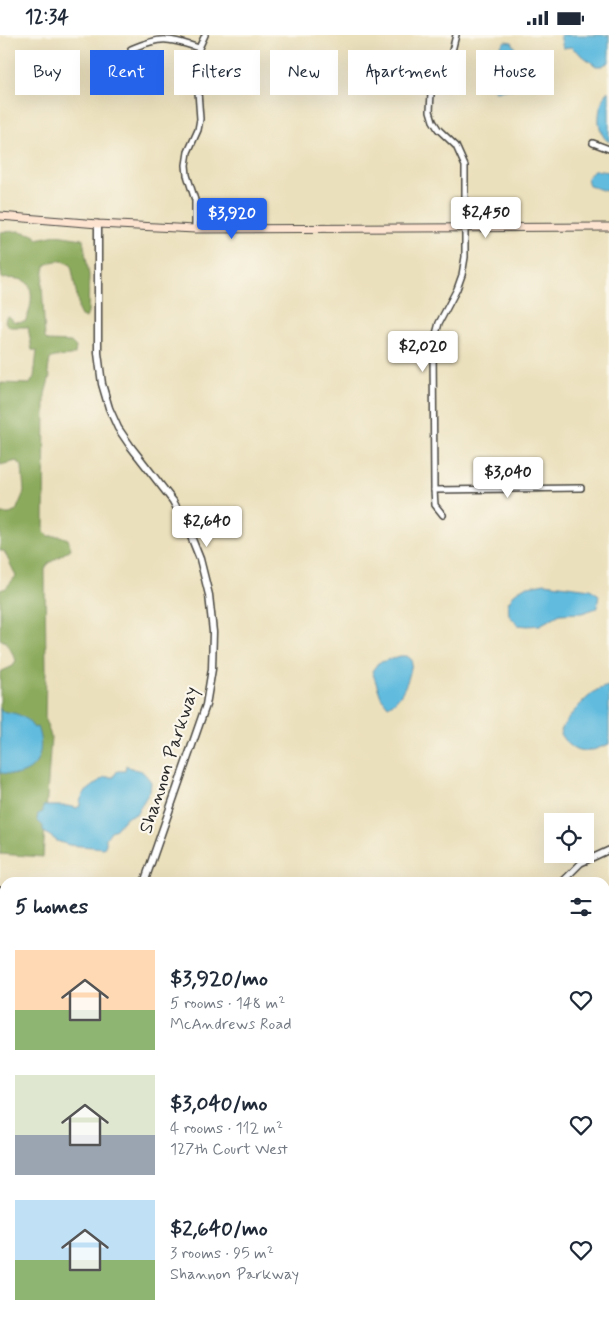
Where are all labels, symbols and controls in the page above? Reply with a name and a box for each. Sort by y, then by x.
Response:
text: 12:34 [25,5,69,30]
chip: Buy [15,50,80,95]
chip: Rent [90,50,164,95]
chip: Filters [174,50,260,95]
chip: New [270,50,338,95]
chip: Apartment [348,50,466,95]
chip: House [476,50,554,95]
pin: $3,920 [191,197,273,240]
pin: $2,450 [445,197,527,239]
text: $2,450 [462,202,510,223]
text: $3,920 [208,203,256,224]
pin: $2,020 [382,331,464,373]
text: $2,020 [399,336,447,357]
pin: $3,040 [467,457,549,499]
text: $3,040 [484,462,532,483]
pin: $2,640 [166,505,248,548]
text: $2,640 [183,511,231,532]
street label: Shannon Parkway [133,683,206,837]
map controls [544,813,594,863]
button: locate [544,813,594,863]
text: 5 homes [15,893,88,921]
icon: filters [567,893,595,921]
text: $3,920/mo [170,965,268,993]
icon: home [55,970,115,1030]
icon: heart [567,986,595,1014]
text: 5 rooms · 148 m² [170,993,285,1014]
text: McAndrews Road [170,1014,292,1035]
text: $3,040/mo [170,1090,267,1118]
icon: home [55,1095,115,1155]
icon: heart [567,1111,595,1139]
text: 4 rooms · 112 m² [170,1118,283,1139]
text: 127th Court West [170,1139,288,1160]
text: $2,640/mo [170,1215,268,1243]
icon: home [55,1220,115,1280]
icon: heart [567,1236,595,1264]
text: 3 rooms · 95 m² [170,1243,274,1264]
text: Shannon Parkway [170,1264,299,1285]

